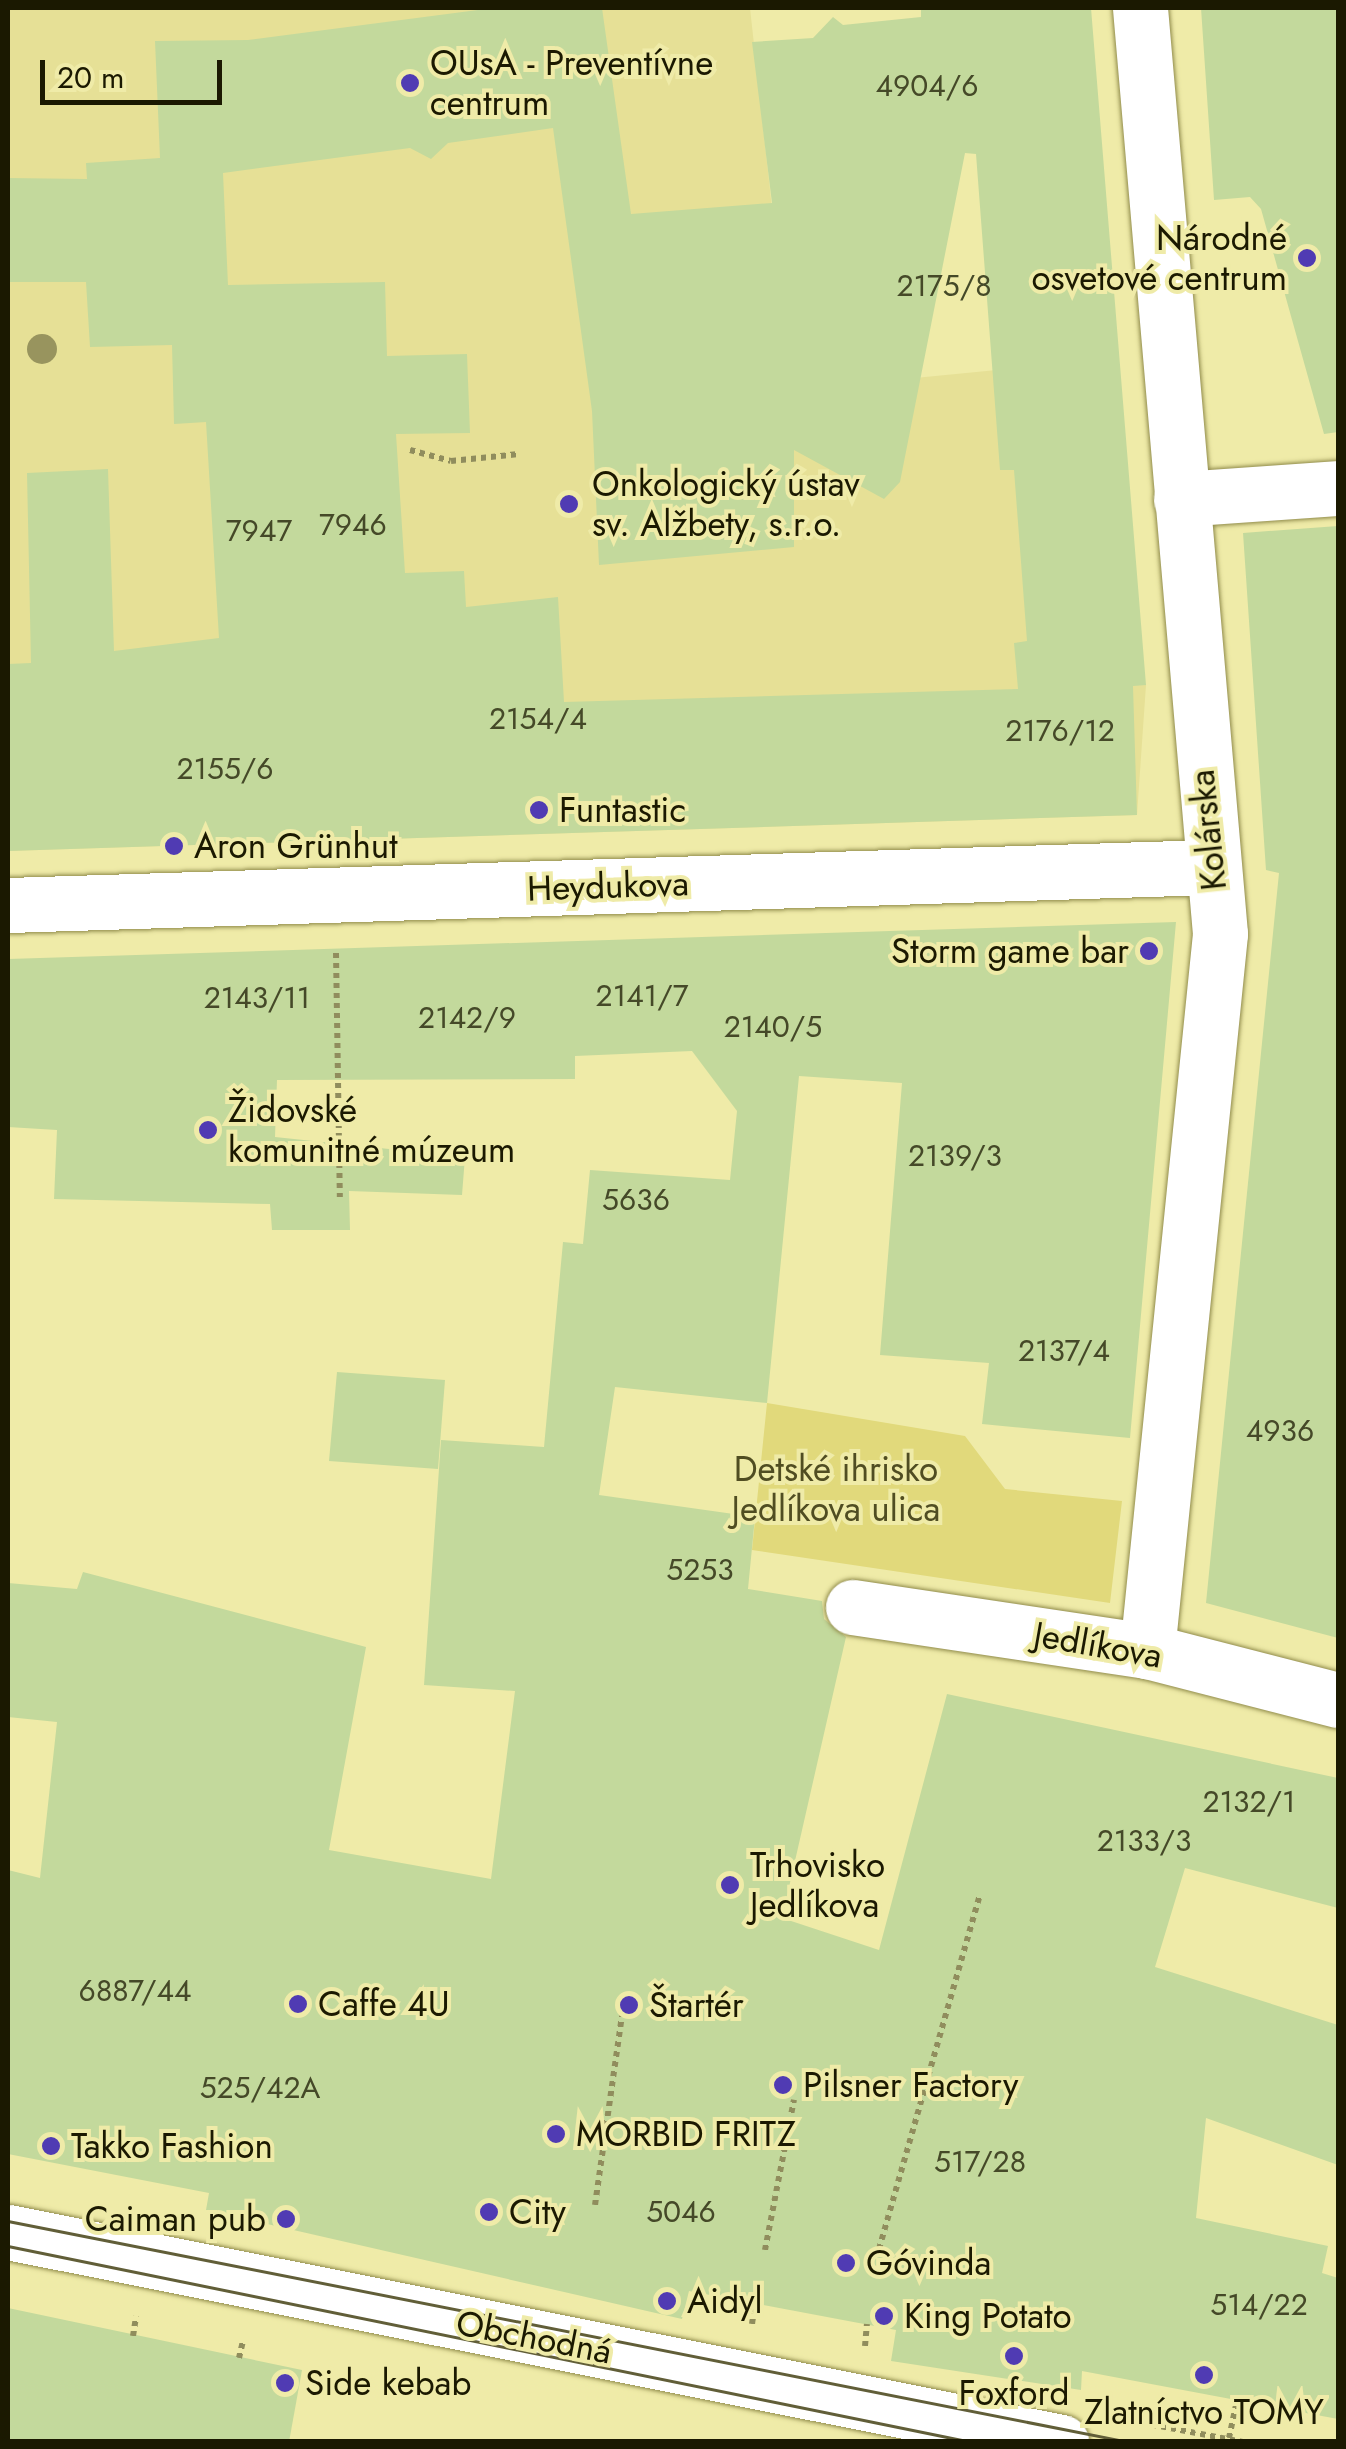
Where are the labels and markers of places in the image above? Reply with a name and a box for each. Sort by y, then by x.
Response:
place label: OUsA - Preventívne centrum [430,42,713,124]
marker: OUsA - Preventívne centrum [399,72,421,94]
place label: Národné osvetové centrum [1031,217,1287,299]
marker: Národné osvetové centrum [1296,247,1318,269]
place label: Onkologický ústav sv. Alžbety, s.r.o. [592,463,860,545]
marker: Onkologický ústav sv. Alžbety, s.r.o. [556,491,582,517]
place label: Funtastic [559,789,686,831]
marker: Funtastic [528,799,550,821]
place label: Aron Grünhut [194,825,398,867]
marker: Aron Grünhut [163,835,185,857]
place label: Storm game bar [891,930,1129,972]
marker: Storm game bar [1138,940,1160,962]
place label: Židovské komunitné múzeum [228,1089,515,1171]
marker: Židovské komunitné múzeum [197,1119,219,1141]
place label: Trhovisko Jedlíkova [750,1844,885,1926]
marker: Trhovisko Jedlíkova [719,1874,741,1896]
place label: Caffe 4U [318,1983,450,2025]
place label: Štartér [649,1984,744,2026]
marker: Caffe 4U [287,1993,309,2015]
marker: Štartér [618,1994,640,2016]
place label: Pilsner Factory [803,2064,1018,2106]
marker: Pilsner Factory [772,2074,794,2096]
place label: MORBID FRITZ [576,2113,796,2155]
marker: MORBID FRITZ [545,2123,567,2145]
place label: Takko Fashion [71,2125,273,2167]
marker: Takko Fashion [40,2135,62,2157]
place label: City [509,2191,566,2233]
place label: Caiman pub [85,2198,266,2240]
marker: City [478,2201,500,2223]
marker: Caiman pub [275,2208,297,2230]
place label: Góvinda [866,2242,991,2284]
marker: Góvinda [835,2252,857,2274]
place label: Aidyl [687,2280,763,2322]
marker: Aidyl [656,2290,678,2312]
place label: King Potato [904,2295,1072,2337]
marker: King Potato [873,2305,895,2327]
marker: Foxford [1003,2345,1025,2367]
place label: Side kebab [305,2362,471,2404]
marker: Zlatníctvo TOMY [1193,2364,1215,2386]
marker: Side kebab [274,2372,296,2394]
place label: Foxford [959,2372,1069,2414]
place label: Zlatníctvo TOMY [1084,2391,1324,2433]

